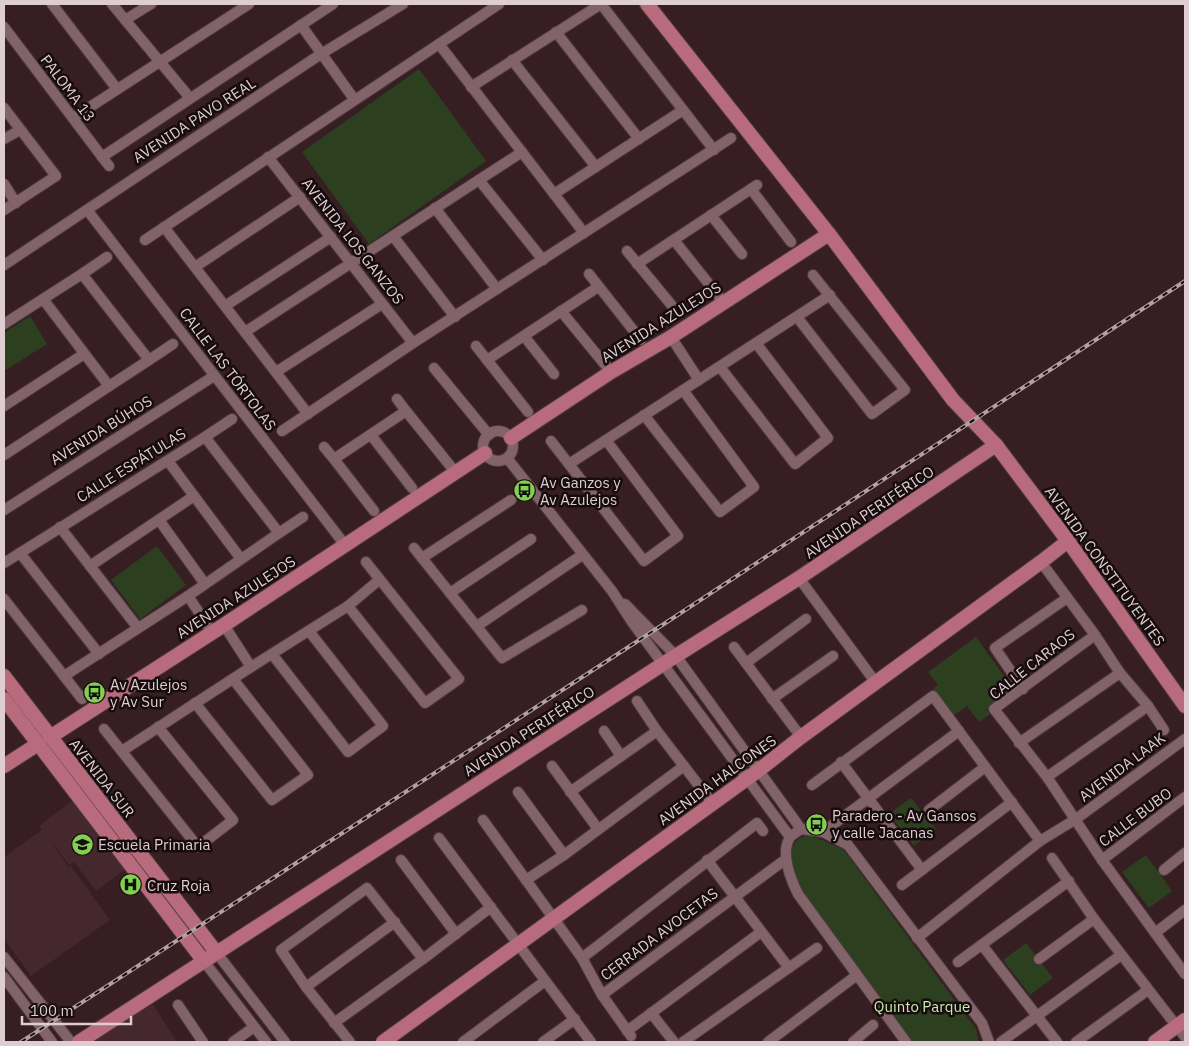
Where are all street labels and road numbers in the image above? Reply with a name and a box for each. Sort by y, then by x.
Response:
street label: PALOMA 13 [37,51,99,125]
street label: AVENIDA PAVO REAL [129,73,259,167]
street label: AVENIDA LOS GANZOS [298,174,408,308]
street label: AVENIDA AZULEJOS [597,277,725,367]
street label: CALLE LAS TÓRTOLAS [176,304,280,434]
street label: AVENIDA BÚHOS [47,391,155,469]
street label: CALLE ESPÁTULAS [73,424,189,506]
street label: AVENIDA PERIFÉRICO [800,462,938,562]
street label: AVENIDA CONSTITUYENTES [1041,482,1169,650]
street label: AVENIDA AZULEJOS [173,551,299,643]
street label: CALLE CARAOS [985,625,1079,703]
street label: AVENIDA PERIFÉRICO [460,682,598,780]
street label: AVENIDA LAAK [1075,728,1169,806]
street label: AVENIDA HALCONES [654,731,780,829]
street label: AVENIDA SUR [65,735,139,821]
street label: CALLE BUBO [1095,783,1175,851]
street label: CERRADA AVOCETAS [596,884,722,984]

